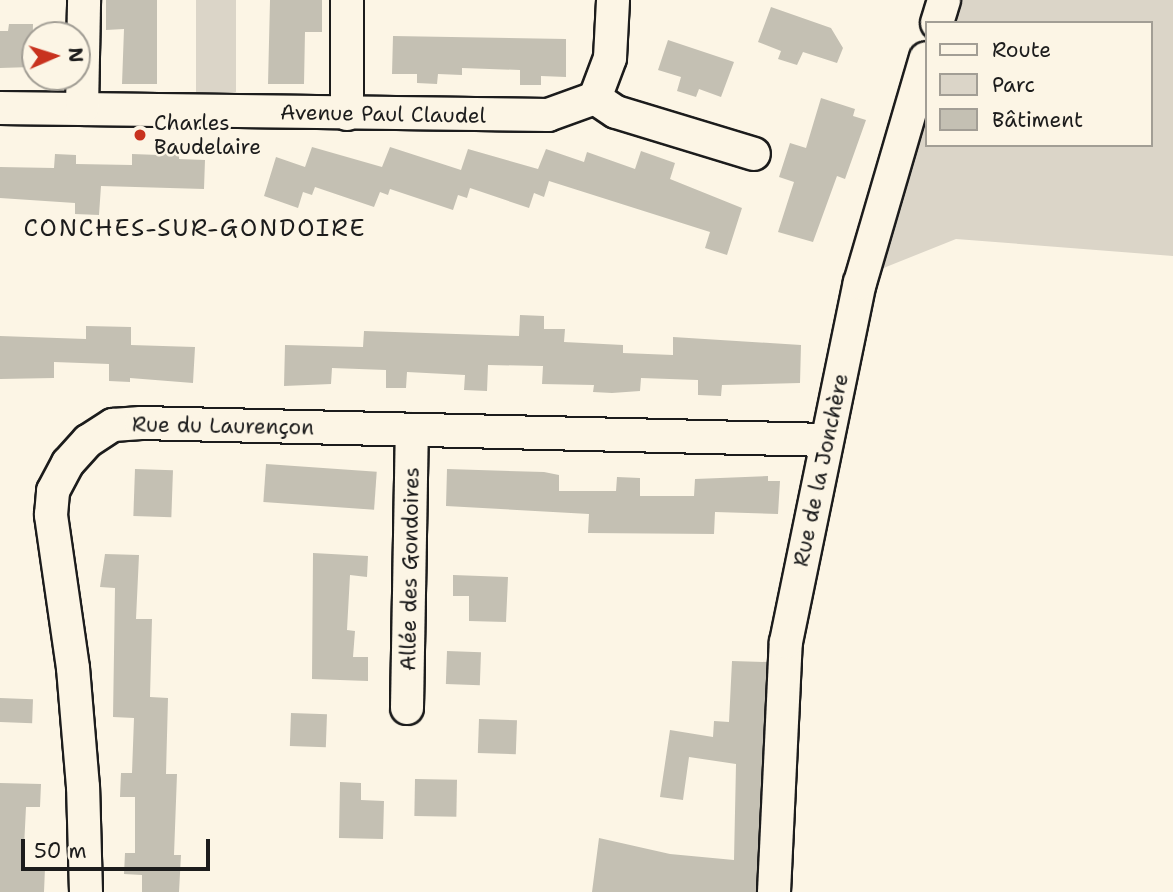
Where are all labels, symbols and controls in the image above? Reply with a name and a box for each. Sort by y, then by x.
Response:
north arrow [21,21,91,91]
legend [925,21,1152,147]
text: Route [992,36,1051,64]
text: N [63,47,88,63]
text: Parc [992,71,1035,99]
street label: Avenue Paul Claudel [280,100,486,128]
text: Bâtiment [992,106,1083,134]
place label: Charles Baudelaire [154,110,261,160]
marker: Charles Baudelaire [132,127,148,143]
district label: CONCHES-SUR-GONDOIRE [26,215,364,243]
street label: Rue de la Jonchère [788,371,854,569]
street label: Rue du Laurençon [132,412,314,440]
street label: Allée des Gondoires [396,467,424,671]
scale bar [24,826,214,870]
text: 50 m [34,837,87,865]

